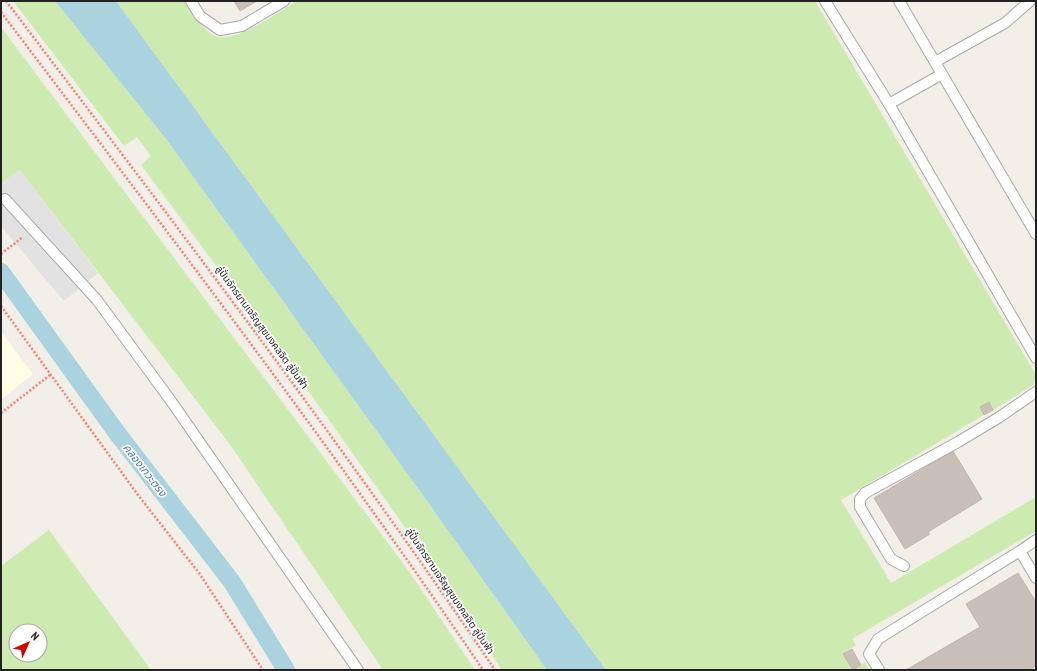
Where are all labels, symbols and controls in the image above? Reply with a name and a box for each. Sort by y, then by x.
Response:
street label: ลู่ปั่นจักรยานเจริญสุขมงคลจิต ลู่ปั่นฟ้า [213,262,312,391]
water label: คลองเทวะตรง [120,441,170,500]
street label: ลู่ปั่นจักรยานเจริญสุขมงคลจิต ลู่ปั่นฟ้า [403,525,498,657]
north arrow [8,623,48,663]
text: N [28,629,42,643]

